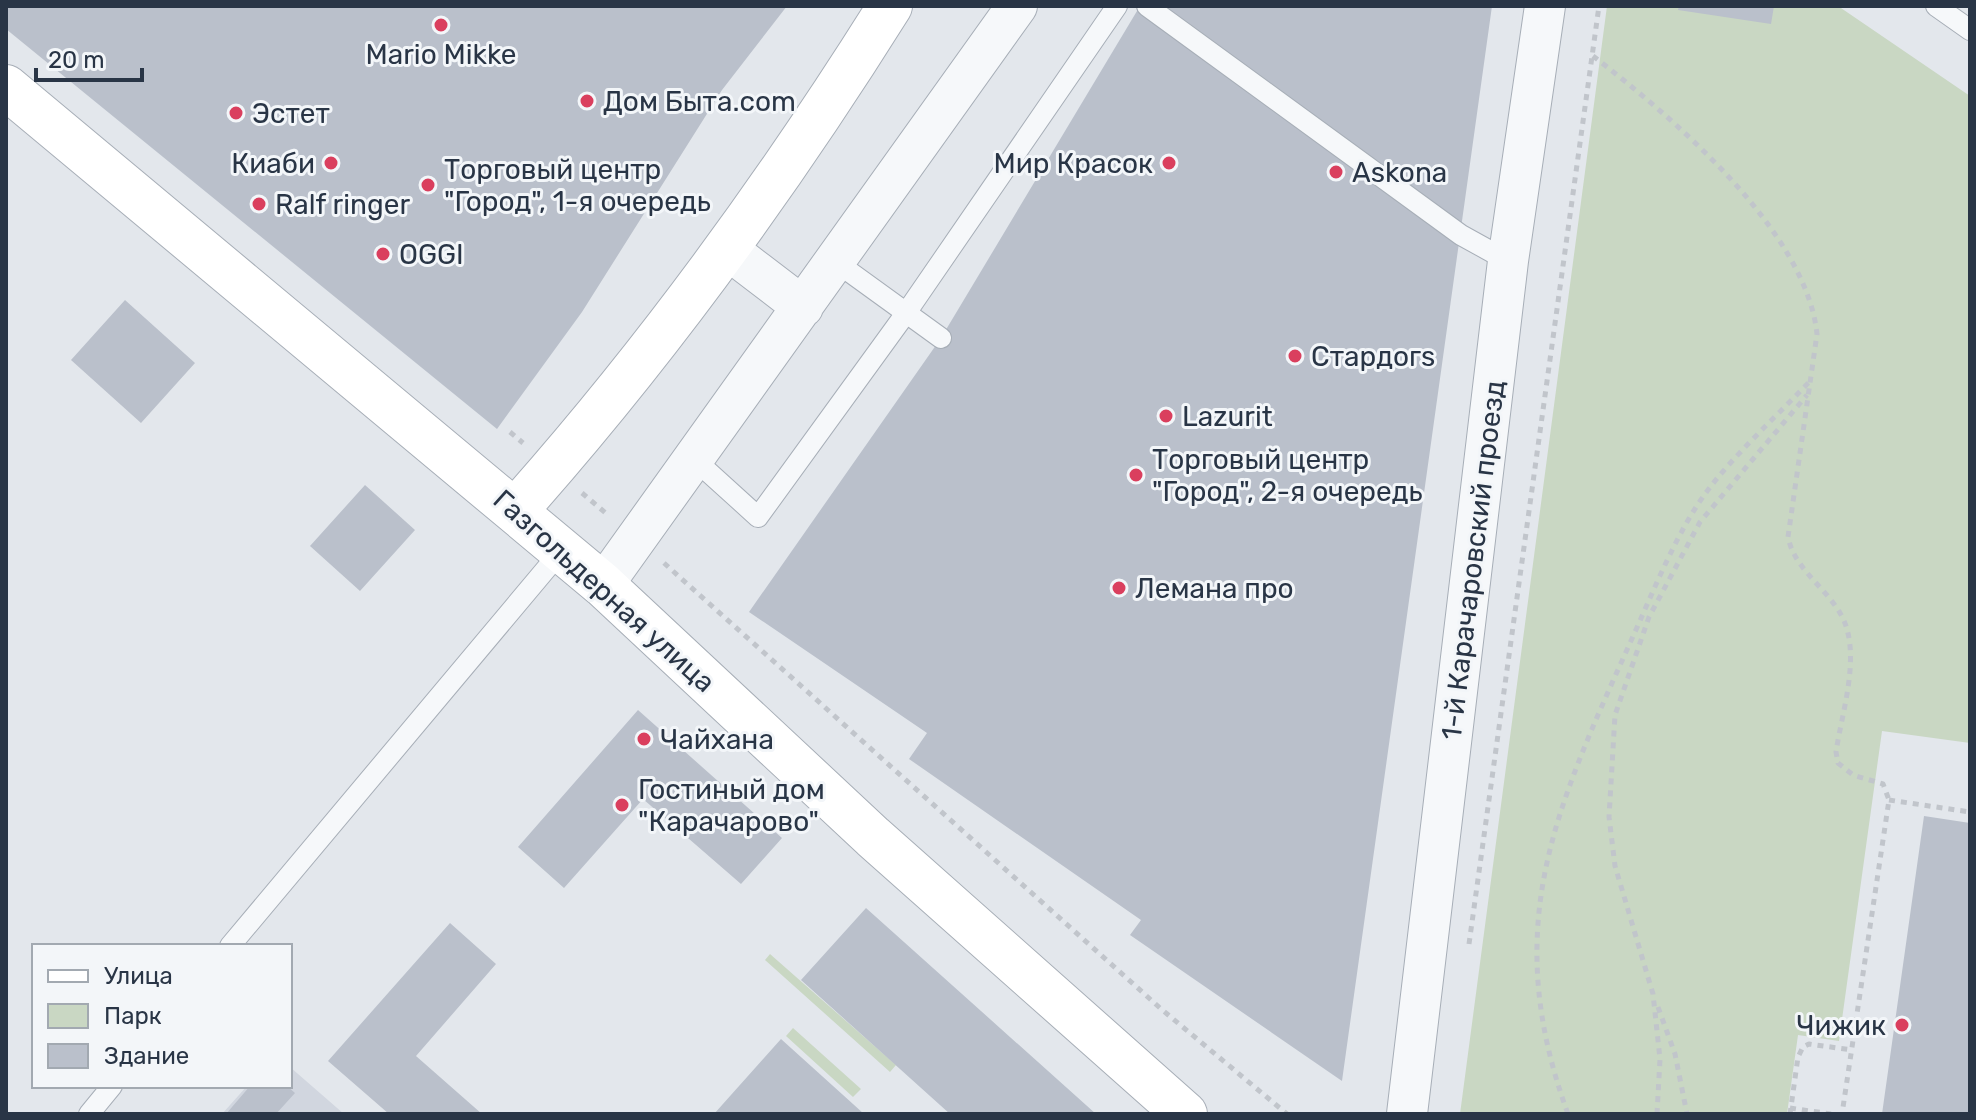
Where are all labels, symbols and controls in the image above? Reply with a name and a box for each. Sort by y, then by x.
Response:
marker: Mario Mikke [432,16,450,34]
scale bar [36,32,142,82]
place label: Mario Mikke [366,38,516,71]
text: 20 m [48,46,105,74]
place label: Дом Быта.com [603,85,796,118]
marker: Дом Быта.com [578,92,596,110]
place label: Эстет [252,97,330,130]
marker: Эстет [227,104,245,122]
place label: Киаби [231,147,315,180]
place label: Мир Красок [994,147,1153,180]
place label: Торговый центр "Город", 1-я очередь [444,153,711,218]
marker: Киаби [322,154,340,172]
marker: Мир Красок [1160,154,1178,172]
place label: Askona [1352,156,1447,189]
marker: Askona [1327,163,1345,181]
marker: Торговый центр "Город", 1-я очередь [419,176,437,194]
place label: Ralf ringer [275,188,410,221]
marker: Ralf ringer [250,195,268,213]
place label: OGGI [399,238,464,271]
marker: OGGI [374,245,392,263]
place label: Стардогs [1311,340,1435,373]
marker: Стардогs [1286,347,1304,365]
street label: 1-й Карачаровский проезд [1435,378,1511,742]
place label: Lazurit [1182,400,1273,433]
marker: Lazurit [1157,407,1175,425]
place label: Торговый центр "Город", 2-я очередь [1152,443,1423,508]
marker: Торговый центр "Город", 2-я очередь [1127,466,1145,484]
street label: Газгольдерная улица [486,483,722,699]
place label: Лемана про [1135,572,1294,605]
marker: Лемана про [1110,579,1128,597]
place label: Чайхана [660,723,774,756]
marker: Чайхана [635,730,653,748]
place label: Гостиный дом "Карачарово" [638,773,825,838]
marker: Гостиный дом "Карачарово" [613,796,631,814]
legend [32,944,292,1088]
text: Улица [104,962,173,990]
text: Парк [104,1002,162,1030]
place label: Чижик [1796,1009,1886,1042]
marker: Чижик [1893,1016,1911,1034]
text: Здание [104,1042,189,1070]

